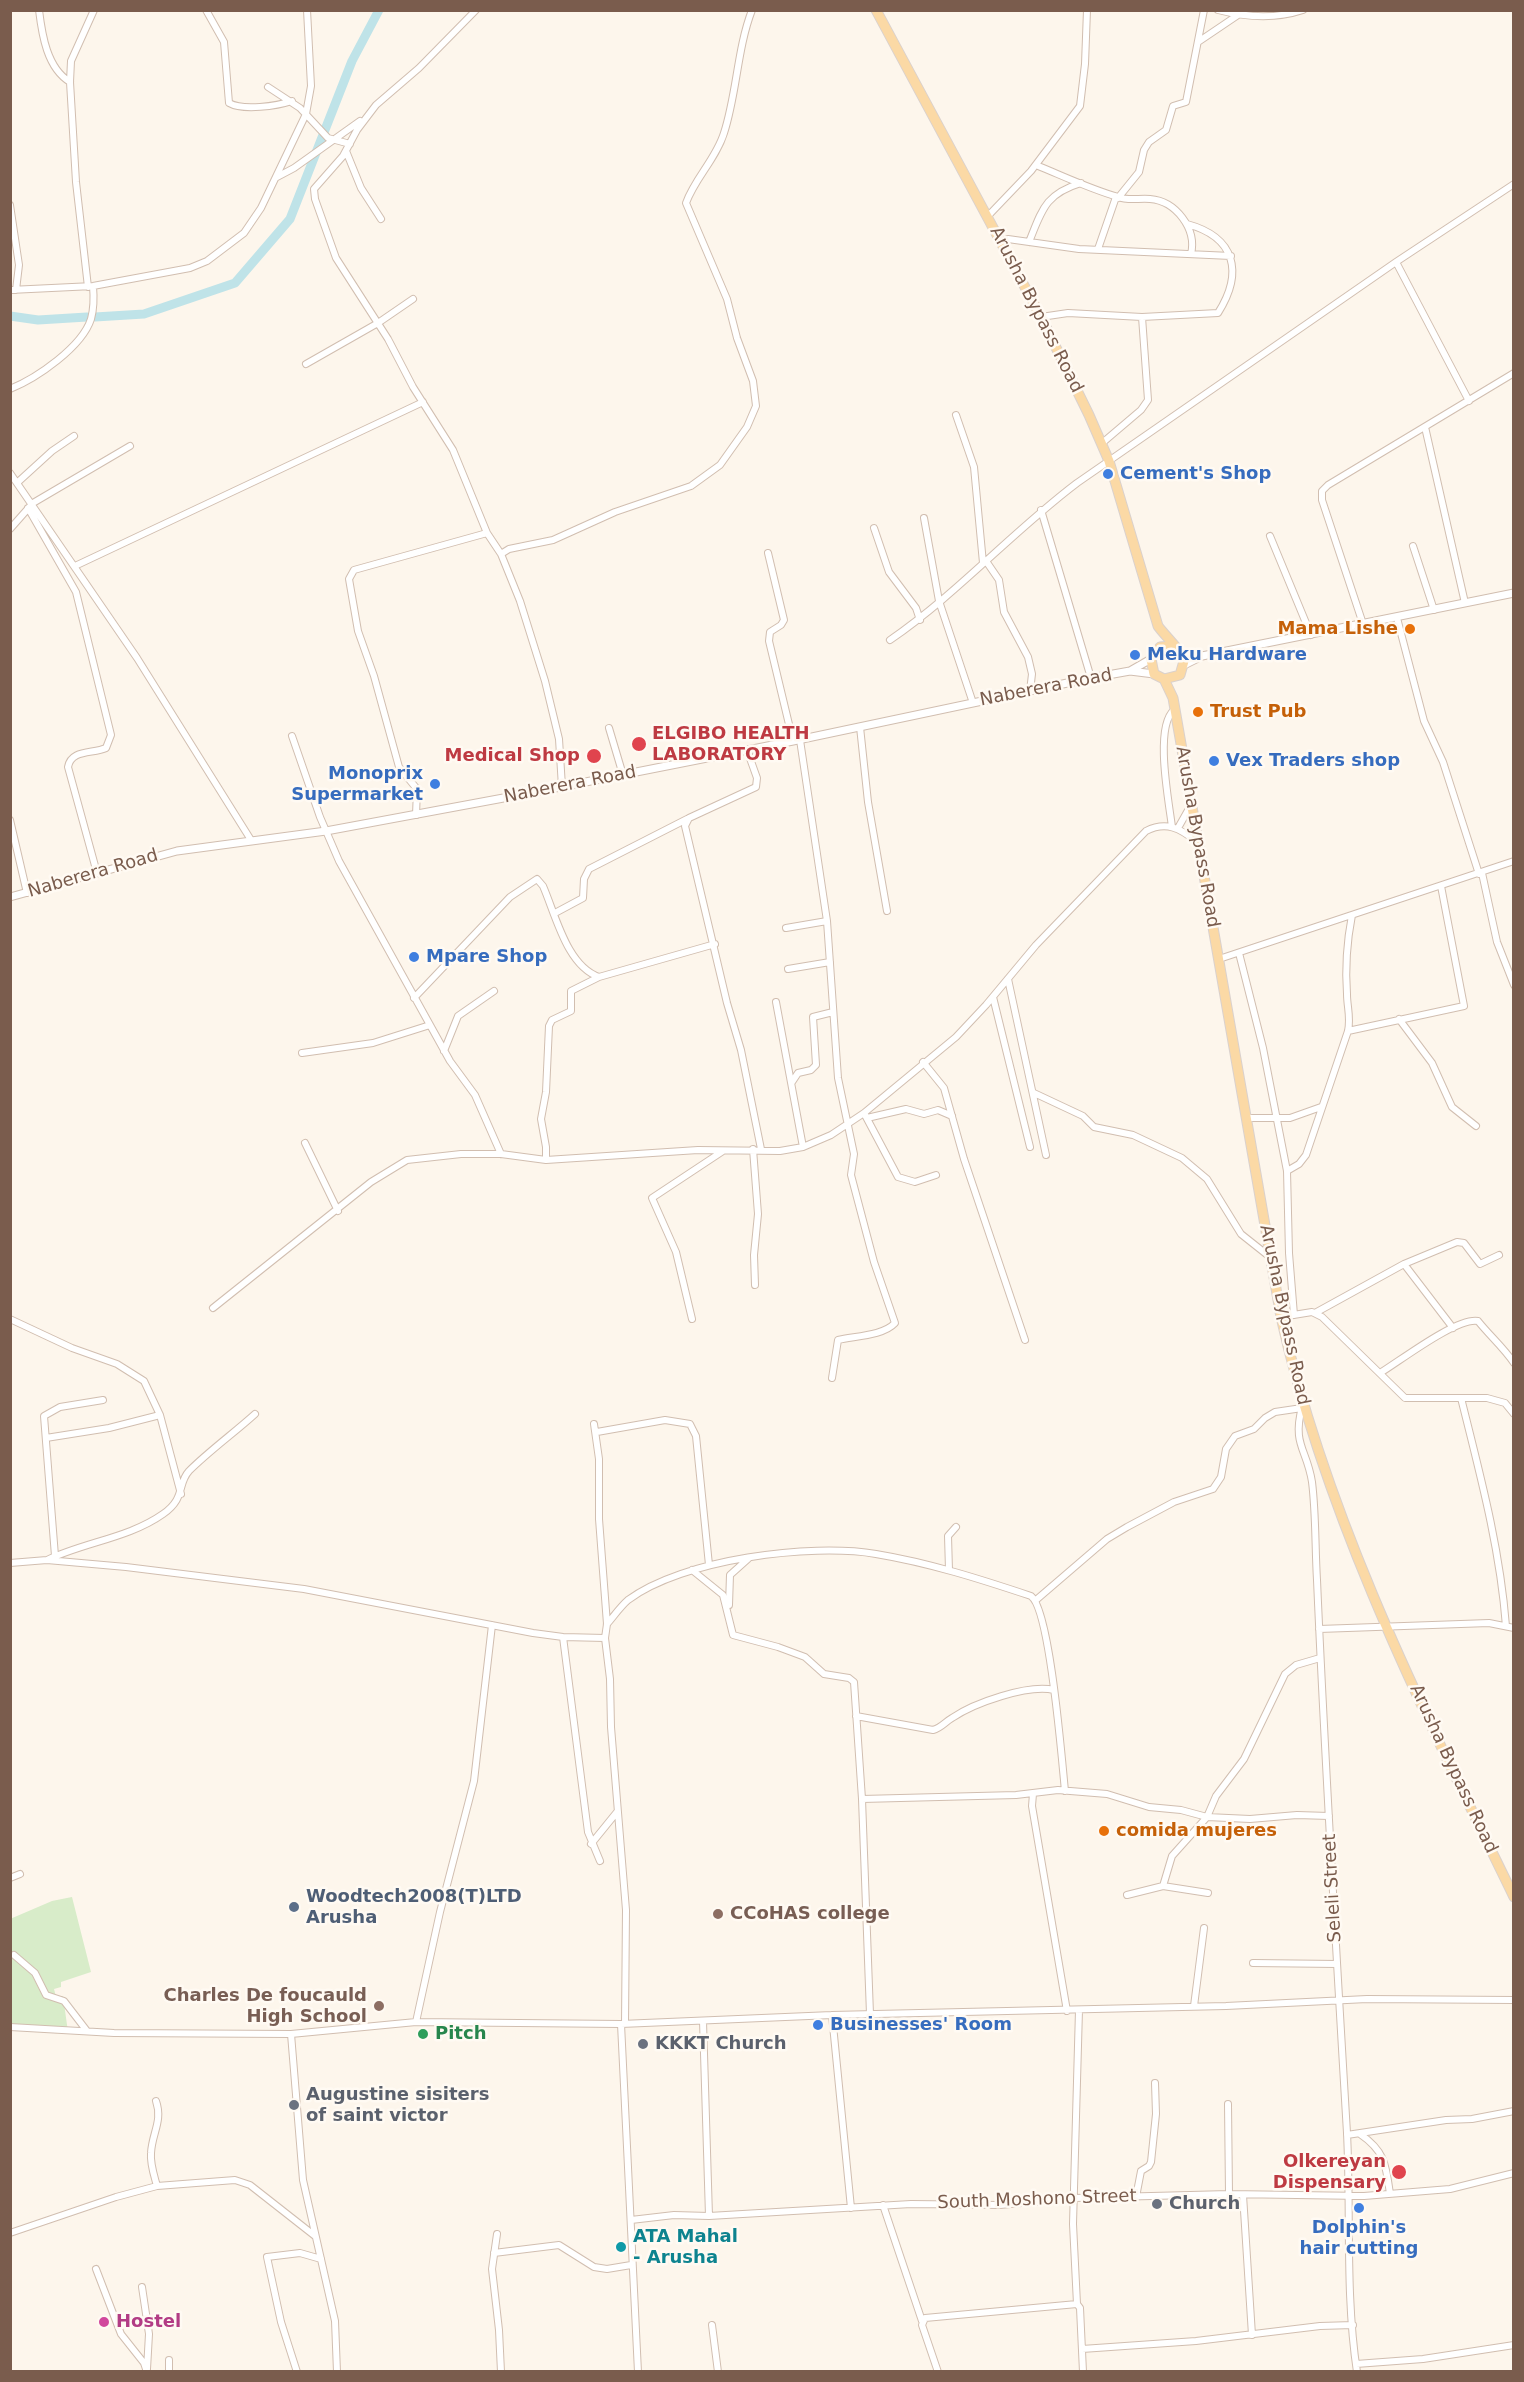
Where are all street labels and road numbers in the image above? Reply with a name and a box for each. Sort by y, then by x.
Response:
street label: Arusha Bypass Road [985,223,1087,397]
street label: Naberera Road [978,665,1114,711]
street label: Arusha Bypass Road [1170,745,1224,929]
street label: Naberera Road [502,762,638,808]
street label: Naberera Road [25,845,161,903]
street label: Arusha Bypass Road [1254,1223,1314,1407]
street label: Arusha Bypass Road [1404,1681,1502,1857]
street label: Seleli Street [1319,1833,1347,1943]
street label: South Moshono Street [937,2186,1137,2214]

